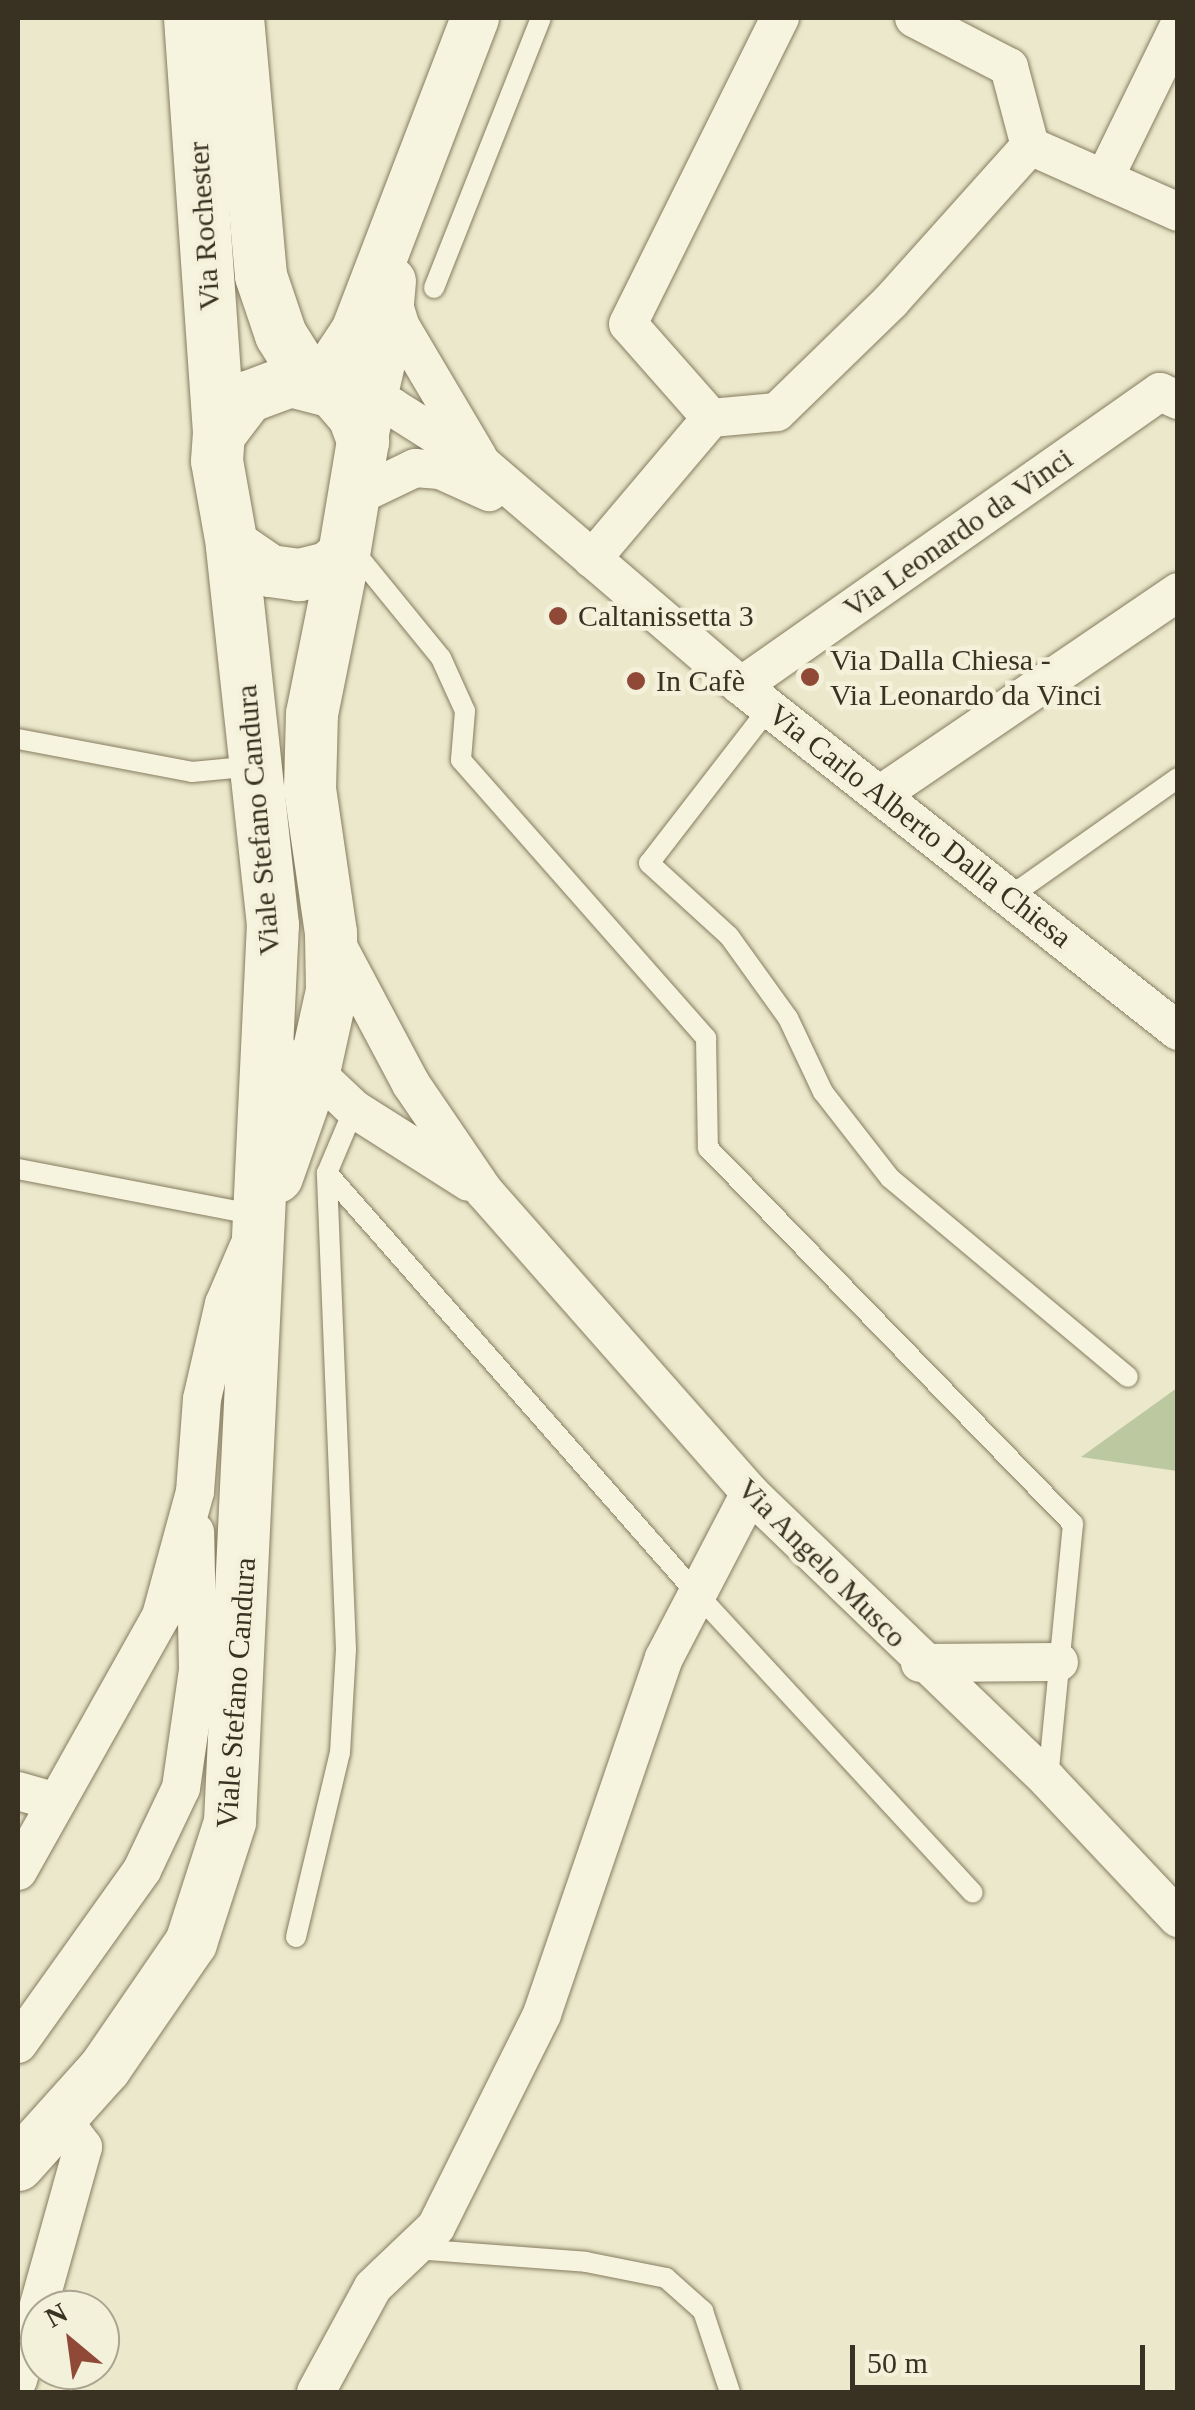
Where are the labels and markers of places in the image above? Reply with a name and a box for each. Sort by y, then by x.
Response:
place label: Caltanissetta 3 [578,598,754,634]
marker: Caltanissetta 3 [547,605,569,627]
place label: Via Dalla Chiesa - Via Leonardo da Vinci [830,642,1102,712]
place label: In Cafè [656,663,745,699]
marker: Via Dalla Chiesa - Via Leonardo da Vinci [799,666,821,688]
marker: In Cafè [625,670,647,692]

